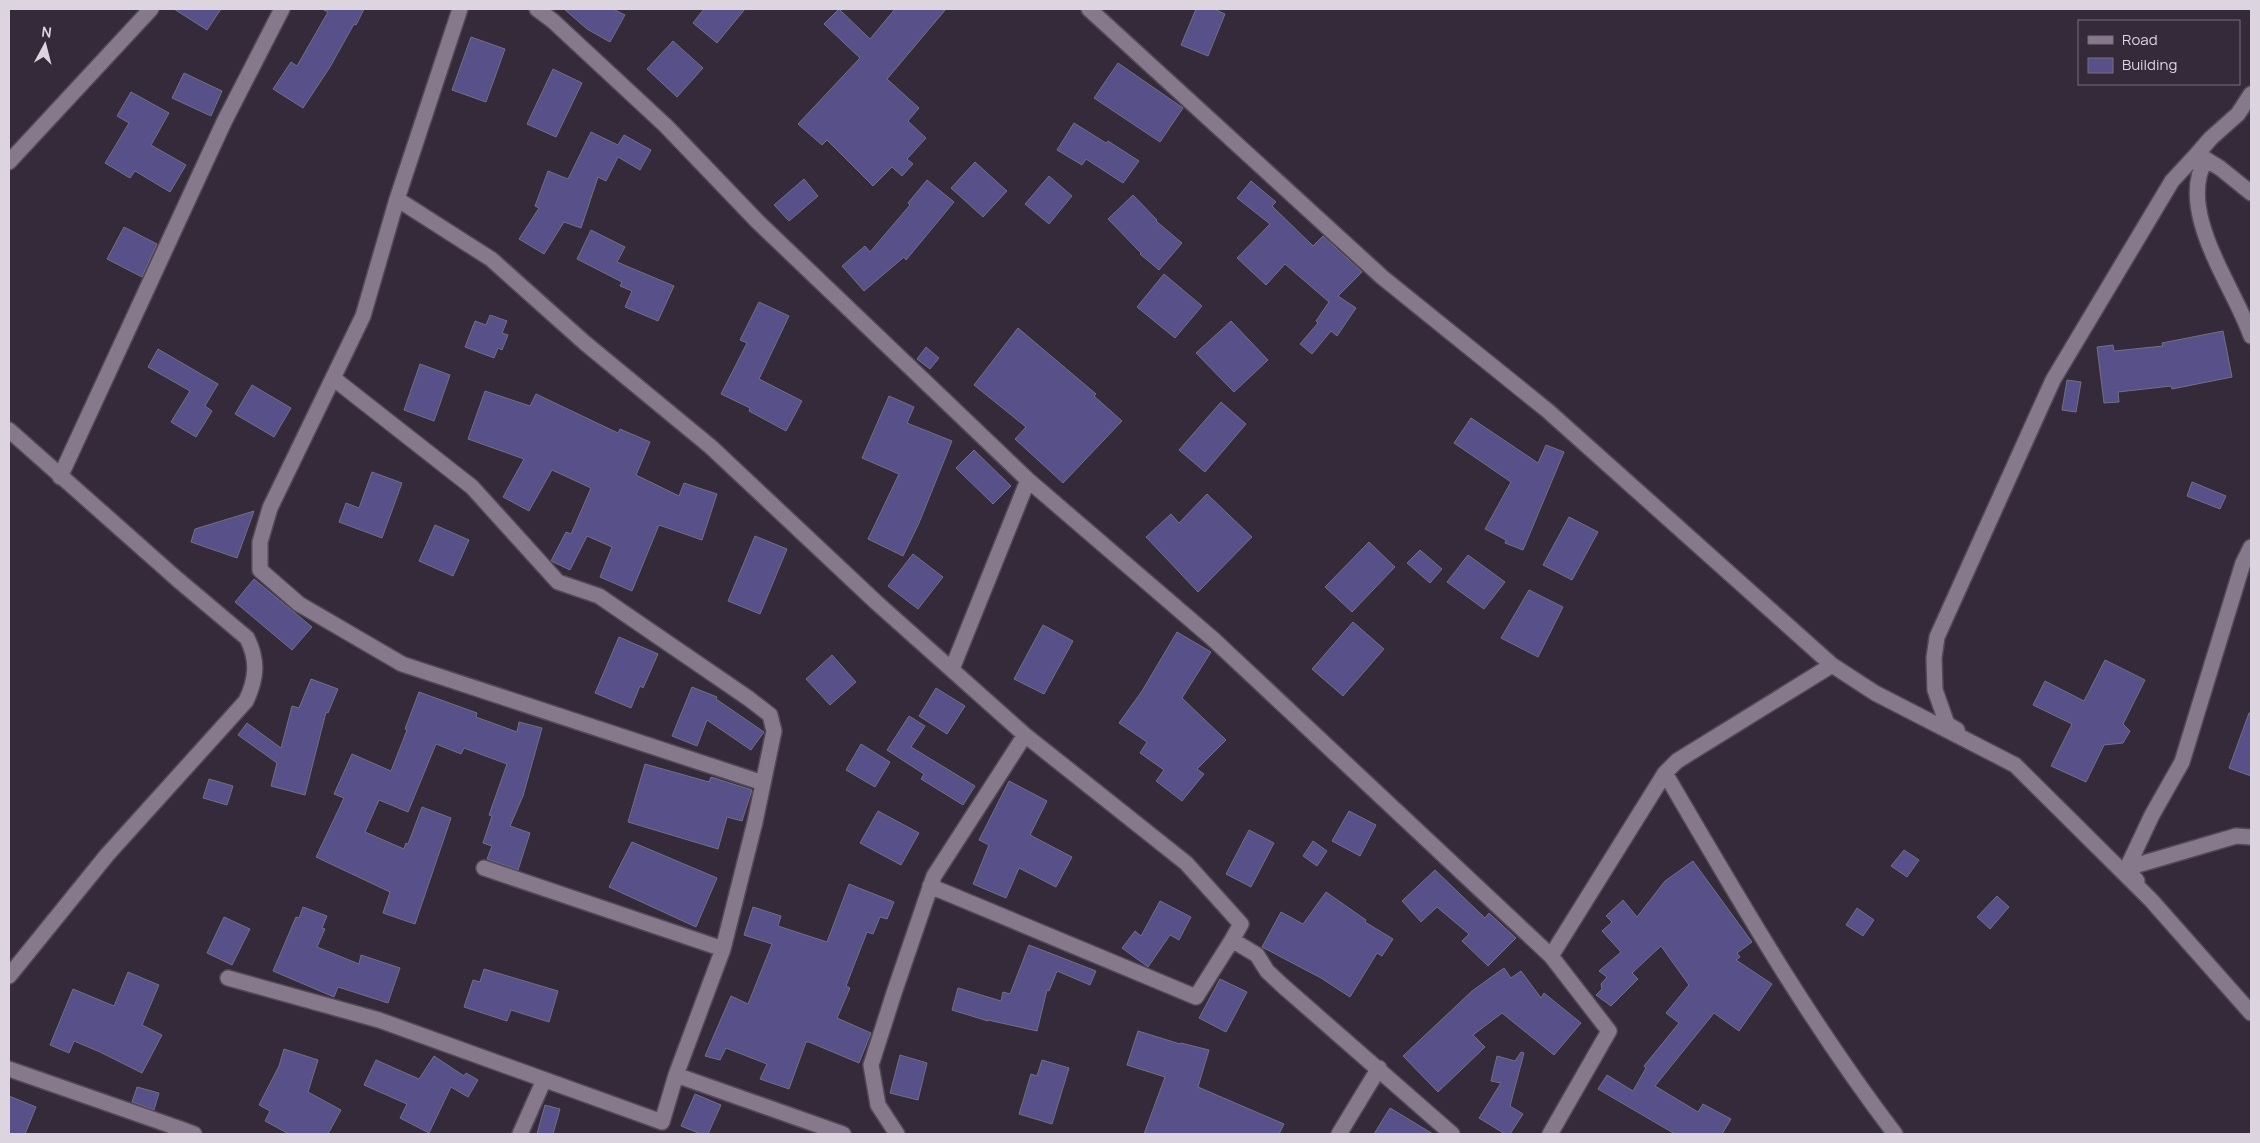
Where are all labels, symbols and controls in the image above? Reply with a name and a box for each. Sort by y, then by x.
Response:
north arrow [20,20,70,70]
legend [2078,20,2240,85]
text: N [40,22,53,42]
text: Road [2122,29,2158,50]
text: Building [2122,54,2177,75]

